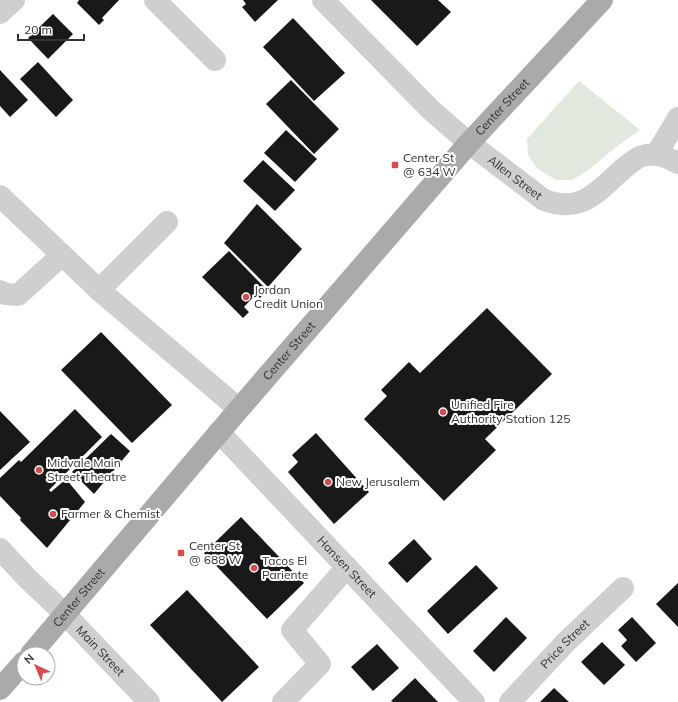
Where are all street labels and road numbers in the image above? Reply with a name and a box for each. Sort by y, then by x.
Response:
street label: Center Street [472,75,532,139]
street label: Allen Street [485,152,545,203]
street label: Center Street [259,318,318,383]
street label: Hansen Street [314,533,380,601]
street label: Center Street [49,565,108,630]
street label: Price Street [537,616,592,672]
street label: Main Street [73,622,128,679]

